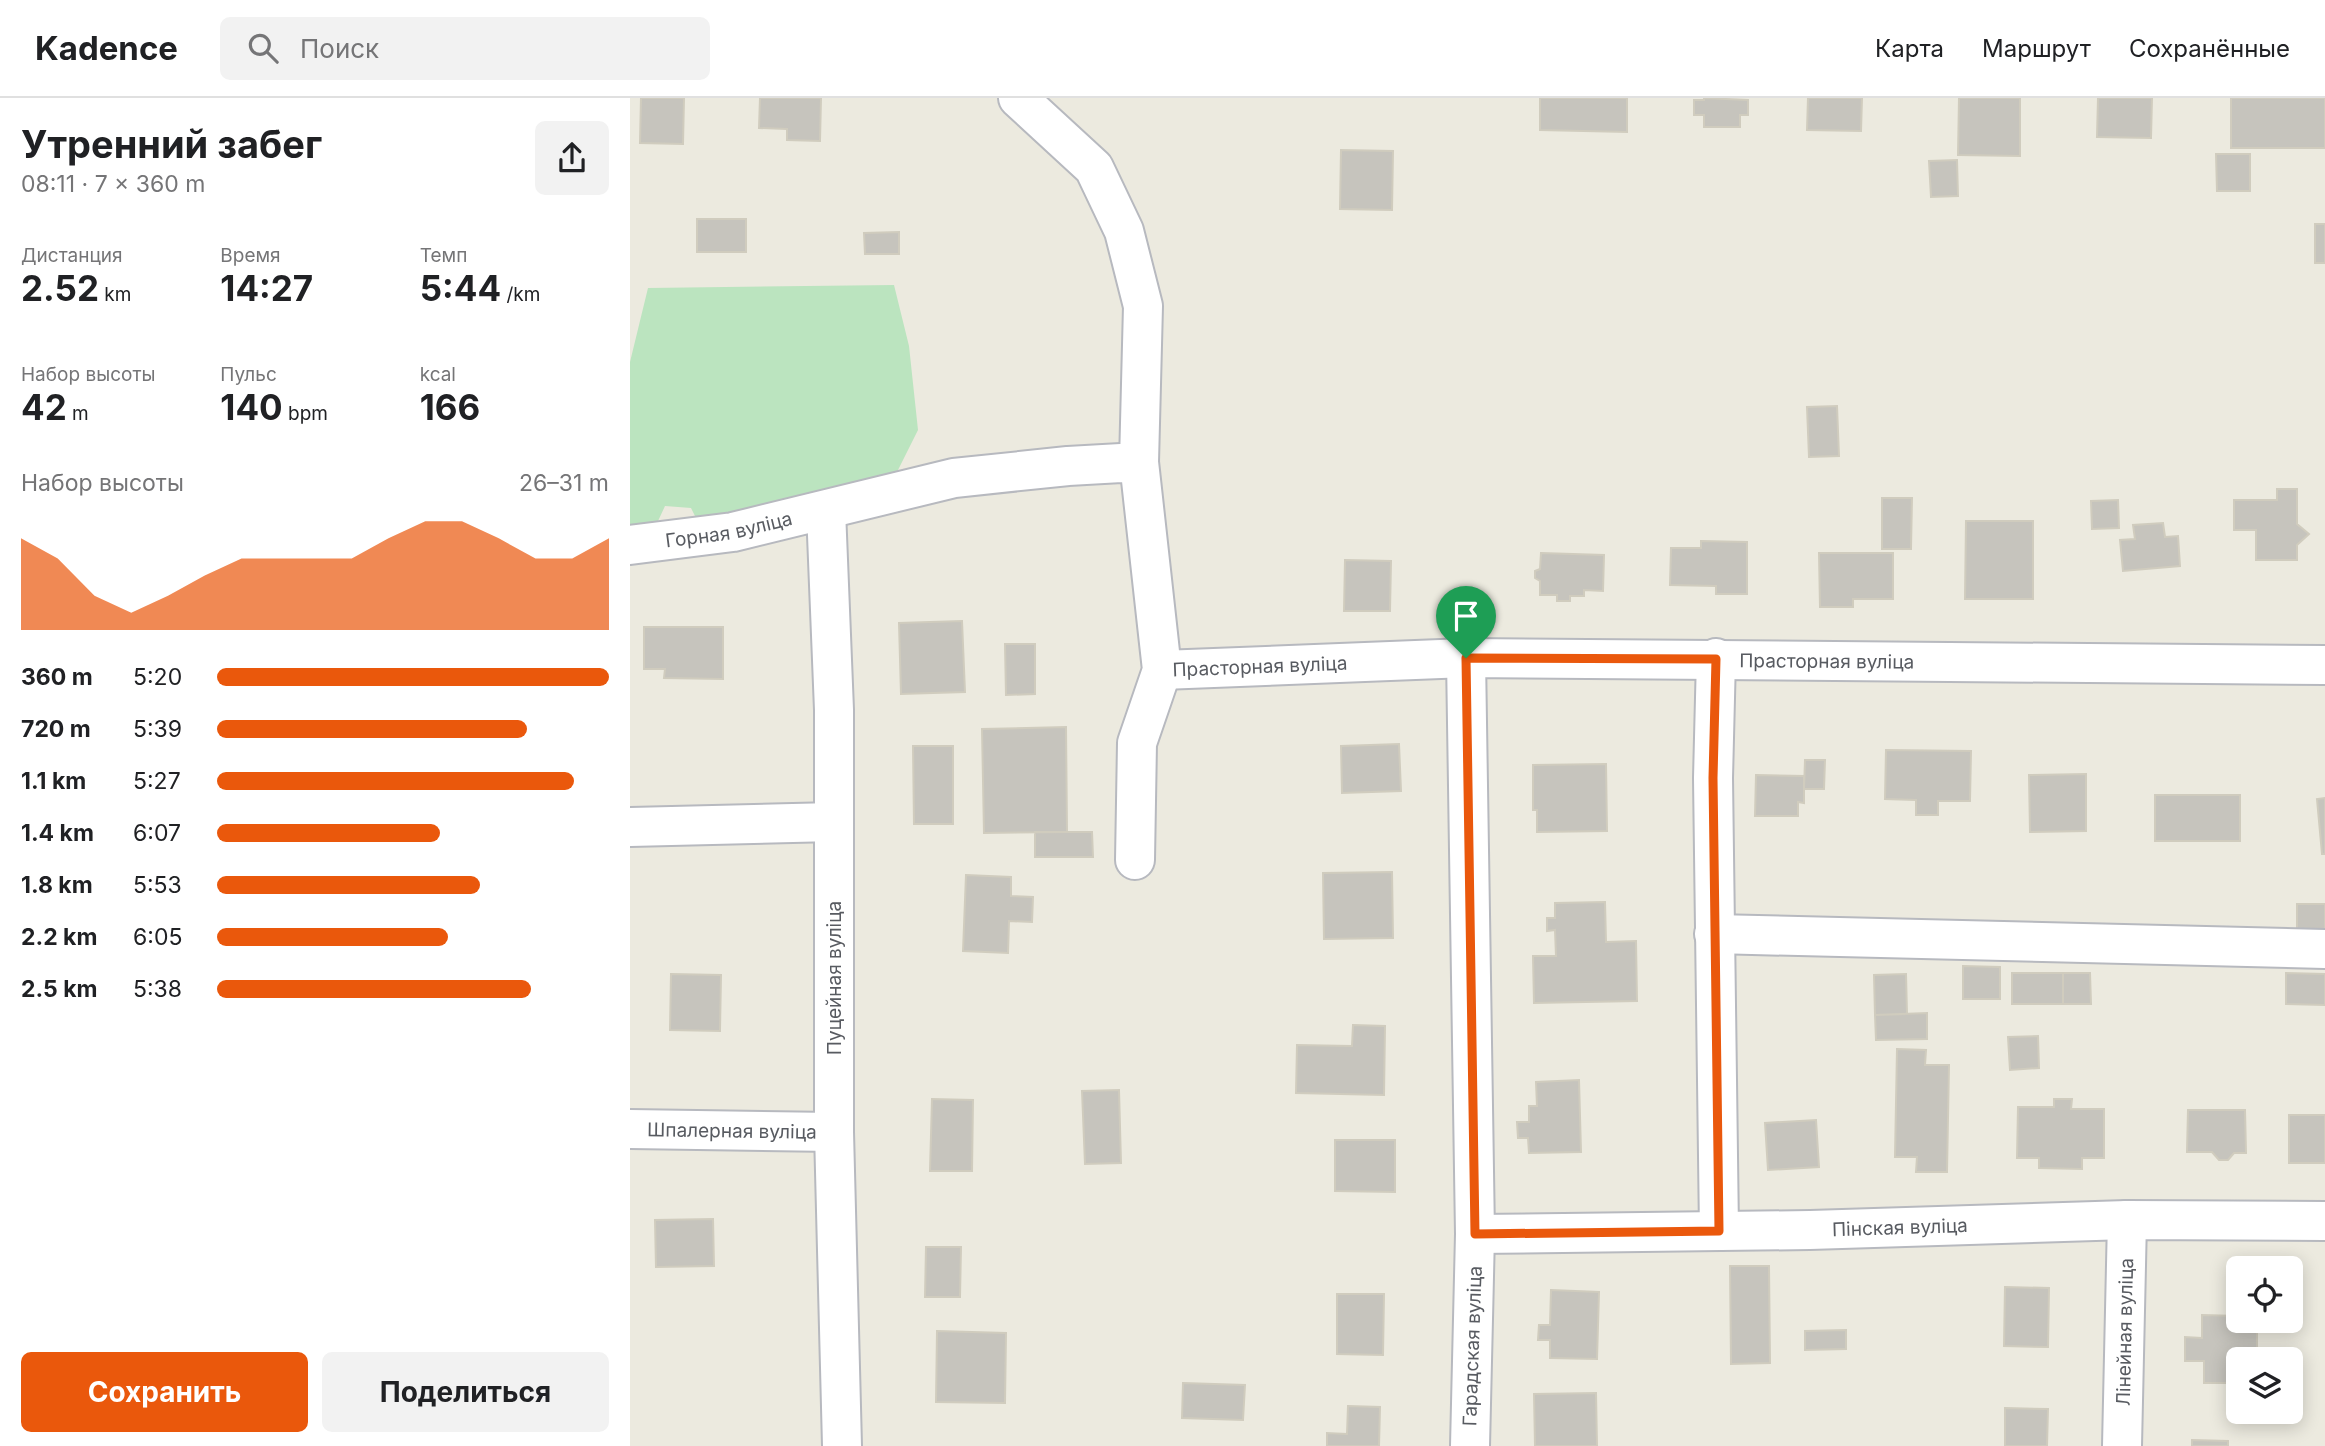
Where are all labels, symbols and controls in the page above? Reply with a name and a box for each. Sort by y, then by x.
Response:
search box [220,17,710,80]
text: Kadence [35,28,178,68]
icon: search [244,29,282,67]
text: Поиск [300,33,379,64]
text: Карта [1875,34,1944,63]
text: Маршрут [1982,34,2091,63]
text: Сохранённые [2129,34,2290,63]
text: Утренний забег [21,121,322,167]
button: share [535,121,609,195]
text: 08:11 · 7 × 360 m [21,170,205,198]
text: Дистанция [21,244,123,267]
text: Время [220,244,281,267]
text: Темп [420,244,467,267]
text: 2.52 [21,267,99,309]
text: 14:27 [220,267,313,309]
text: 5:44 [420,267,501,309]
text: km [99,283,131,306]
text: /km [501,283,540,306]
text: Набор высоты [21,363,156,386]
text: Пульс [220,363,277,386]
text: kcal [420,363,456,386]
text: 42 [21,386,67,428]
text: 140 [220,386,283,428]
text: 166 [420,386,480,428]
text: m [67,402,89,425]
text: bpm [283,402,328,425]
text: Набор высоты [21,469,184,497]
text: 26–31 m [519,469,609,497]
street label: Горная вуліца [664,507,795,552]
pin [1436,586,1496,658]
icon: arrive [1447,597,1485,635]
street label: Прасторная вуліца [1739,649,1914,674]
street label: Прасторная вуліца [1172,652,1348,682]
text: 360 m [21,663,93,691]
text: 5:20 [133,663,182,691]
text: 720 m [21,715,91,743]
text: 5:39 [133,715,182,743]
text: 1.1 km [21,767,86,795]
text: 5:27 [133,767,181,795]
text: 1.4 km [21,819,94,847]
text: 6:07 [133,819,181,847]
text: 1.8 km [21,871,93,899]
text: 5:53 [133,871,182,899]
street label: Пуцейная вуліца [823,901,846,1055]
text: 2.2 km [21,923,97,951]
text: 6:05 [133,923,182,951]
text: 2.5 km [21,975,98,1003]
text: 5:38 [133,975,182,1003]
street label: Шпалерная вуліца [647,1118,817,1144]
street label: Пінская вуліца [1832,1214,1968,1241]
map controls [2226,1256,2303,1424]
button: locate [2226,1256,2303,1333]
street label: Лінейная вуліца [2112,1258,2138,1406]
street label: Гарадская вуліца [1458,1265,1487,1427]
button: layers [2226,1347,2303,1424]
button: Сохранить [21,1352,308,1432]
button: Поделиться [322,1352,609,1432]

